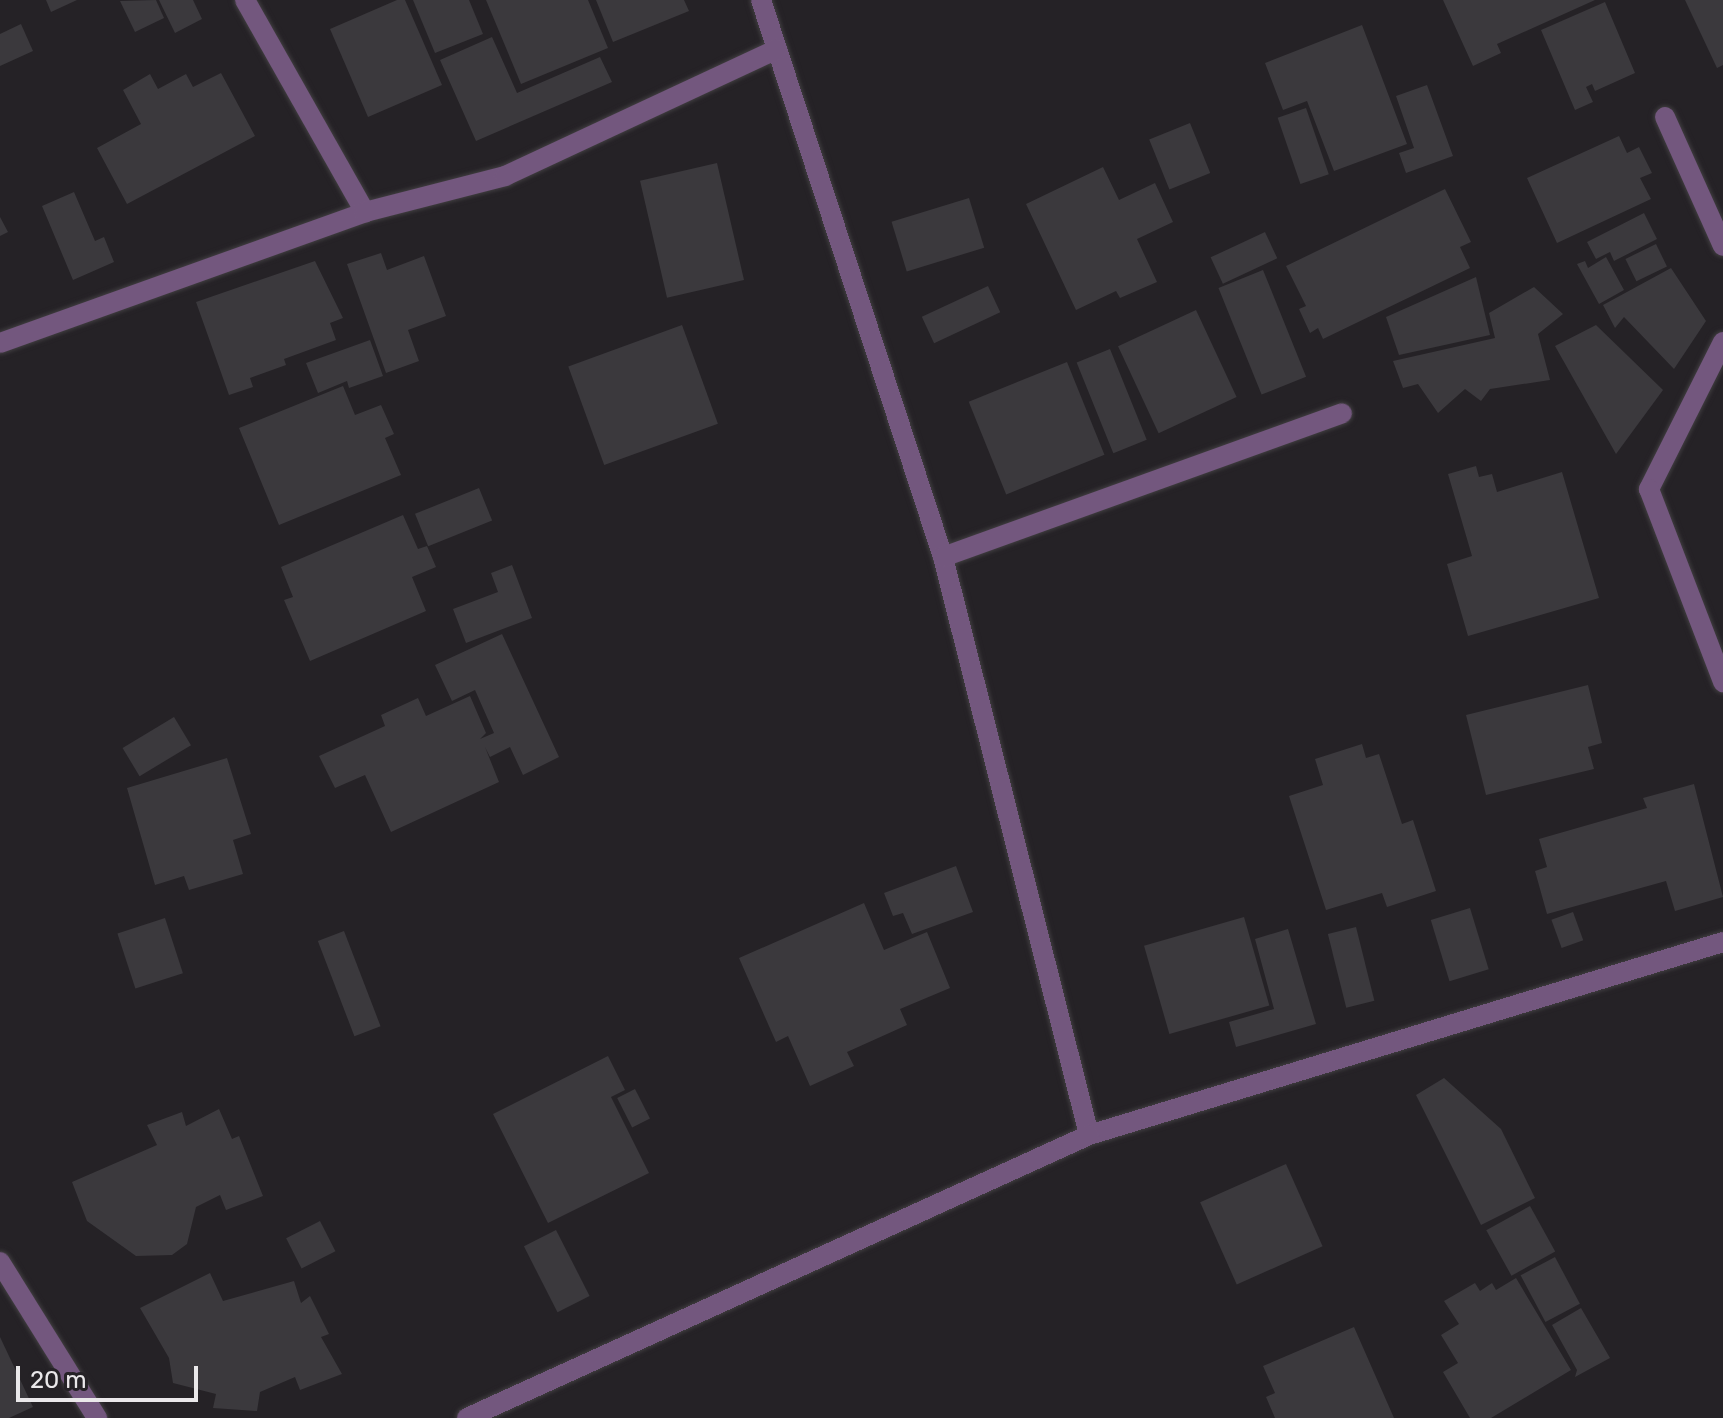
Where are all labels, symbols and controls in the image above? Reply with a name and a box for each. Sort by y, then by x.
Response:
scale bar [20,1350,202,1400]
text: 20 m [30,1366,87,1394]

